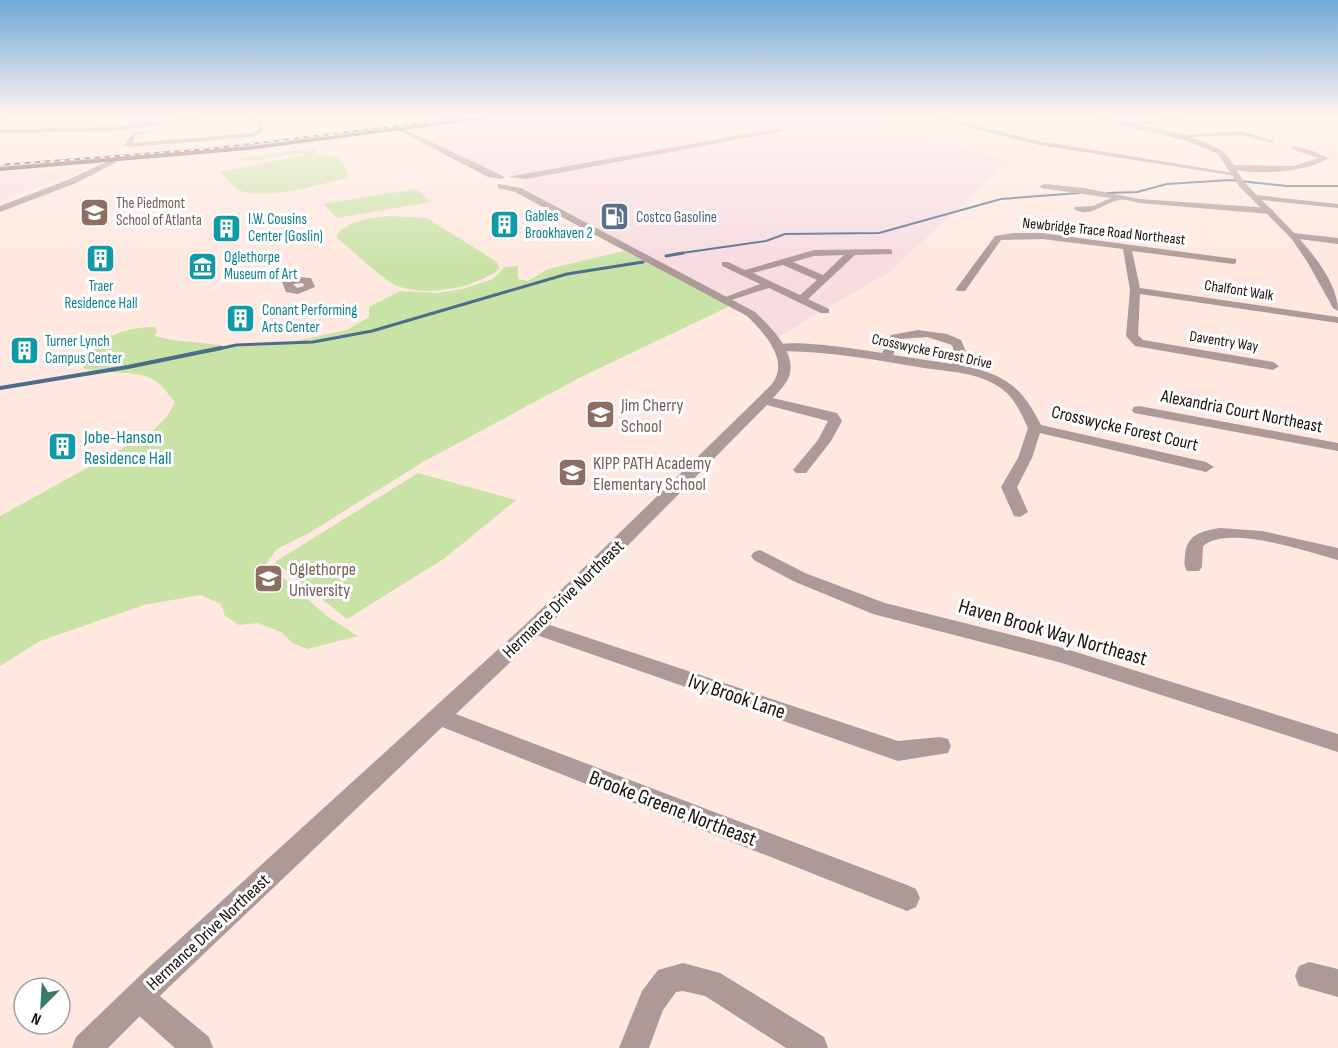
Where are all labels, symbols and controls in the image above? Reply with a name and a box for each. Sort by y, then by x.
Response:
place label: The Piedmont School of Atlanta [116,194,202,230]
school or university icon: The Piedmont School of Atlanta [79,196,111,228]
fuel station icon: Costco Gasoline [599,201,631,233]
place label: Gables Brookhaven 2 [525,207,593,243]
place label: Costco Gasoline [636,208,717,227]
building icon: Gables Brookhaven 2 [488,209,520,241]
place label: I.W. Cousins Center (Goslin) [248,210,323,246]
building icon: I.W. Cousins Center (Goslin) [211,212,243,244]
street label: Newbridge Trace Road Northeast [1022,213,1187,250]
building icon: Traer Residence Hall [85,243,117,275]
place label: Oglethorpe Museum of Art [224,248,298,284]
museum icon: Oglethorpe Museum of Art [187,250,219,282]
street label: Chalfont Walk [1203,276,1275,305]
place label: Traer Residence Hall [65,277,138,313]
place label: Conant Performing Arts Center [261,301,357,337]
building icon: Conant Performing Arts Center [225,303,257,335]
street label: Daventry Way [1188,327,1260,356]
street label: Crosswycke Forest Drive [870,329,994,374]
place label: Turner Lynch Campus Center [45,332,123,368]
building icon: Turner Lynch Campus Center [8,334,40,366]
street label: Alexandria Court Northeast [1158,385,1325,438]
place label: Jim Cherry School [620,395,684,437]
school or university icon: Jim Cherry School [584,399,616,431]
street label: Crosswycke Forest Court [1049,401,1201,456]
place label: Jobe-Hanson Residence Hall [83,427,172,469]
building icon: Jobe-Hanson Residence Hall [47,431,79,463]
place label: KIPP PATH Academy Elementary School [593,453,711,495]
school or university icon: KIPP PATH Academy Elementary School [556,457,588,489]
street label: Hermance Drive Northeast [498,536,629,663]
place label: Oglethorpe University [289,559,356,601]
school or university icon: Oglethorpe University [252,563,284,595]
street label: Haven Brook Way Northeast [956,594,1150,671]
street label: Ivy Brook Lane [685,668,789,725]
street label: Brooke Greene Northeast [586,765,760,852]
street label: Hermance Drive Northeast [142,870,275,995]
north arrow [12,976,72,1036]
text: N [29,1008,44,1029]

